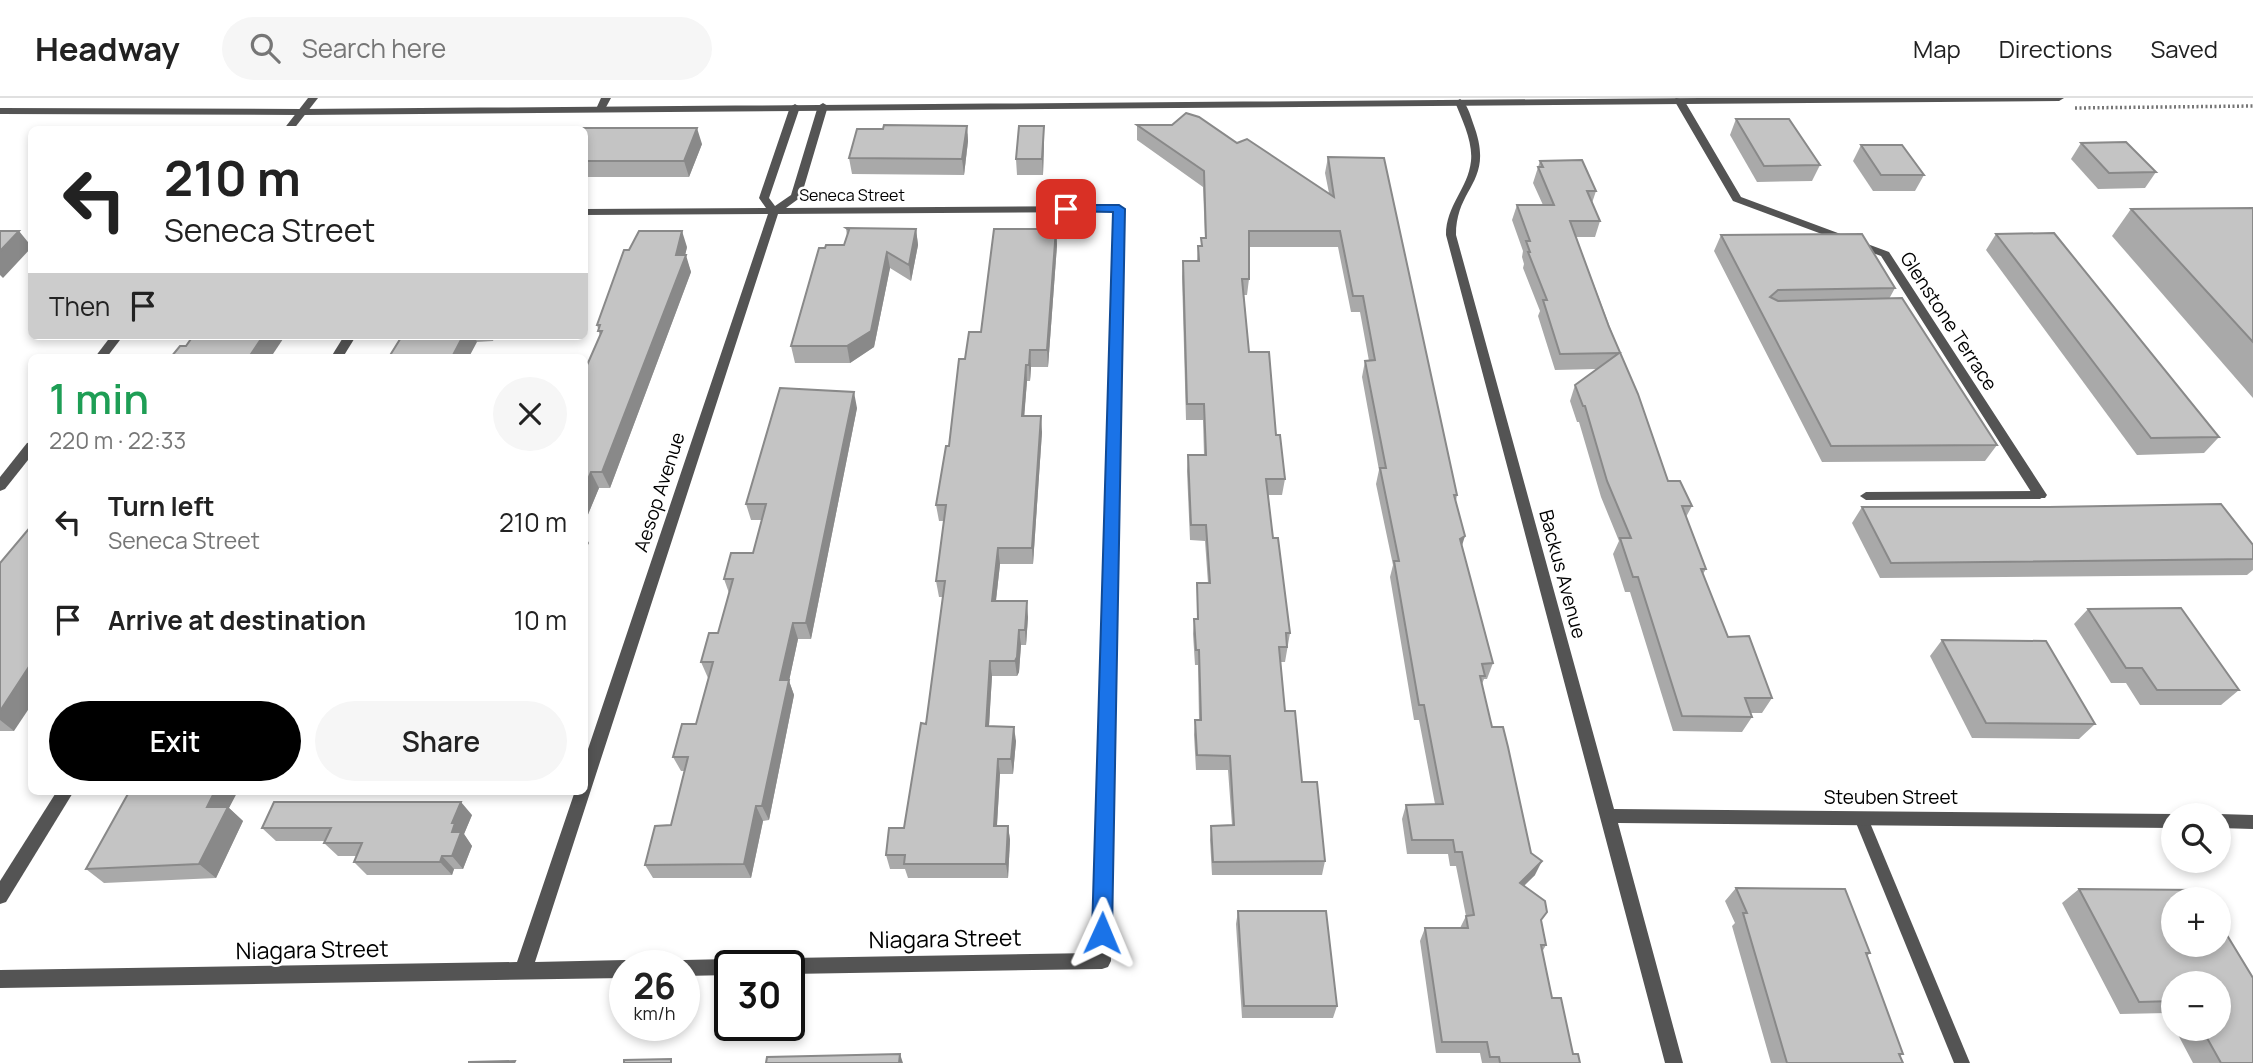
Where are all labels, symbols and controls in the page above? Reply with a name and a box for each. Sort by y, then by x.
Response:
search box [222,17,712,80]
text: Headway [35,26,180,71]
icon: search [246,29,284,67]
text: Search here [302,30,446,66]
text: Map [1913,32,1961,65]
text: Directions [1999,32,2112,65]
text: Saved [2150,32,2218,65]
text: 210 m [164,144,301,211]
icon: left [49,154,140,245]
pin [1036,179,1096,239]
street label: Seneca Street [799,184,905,206]
icon: arrive [1047,190,1085,228]
text: Seneca Street [164,208,375,252]
street label: Glenstone Terrace [1894,247,2004,395]
icon: arrive [124,287,162,325]
text: Then [49,288,110,324]
text: 1 min [49,369,149,427]
button: close [493,377,567,451]
text: 220 m · 22:33 [49,424,186,456]
street label: Aesop Avenue [627,429,691,555]
text: Turn left [108,488,215,524]
icon: left [49,503,87,541]
text: 210 m [499,504,567,540]
street label: Backus Avenue [1533,507,1593,641]
text: Seneca Street [108,524,260,556]
icon: arrive [49,601,87,639]
text: Arrive at destination [108,602,366,638]
text: 10 m [514,602,567,638]
button: Exit [49,701,301,781]
button: Share [315,701,567,781]
street label: Steuben Street [1824,784,1958,810]
map controls [2161,803,2231,1041]
button: search [2161,803,2231,873]
button: + [2161,887,2231,957]
position arrow [1065,896,1139,970]
street label: Niagara Street [868,921,1022,955]
street label: Niagara Street [235,932,389,966]
speed limit sign: 30 [714,950,805,1041]
text: 26 [633,962,676,1010]
button: − [2161,971,2231,1041]
text: km/h [634,1001,675,1025]

